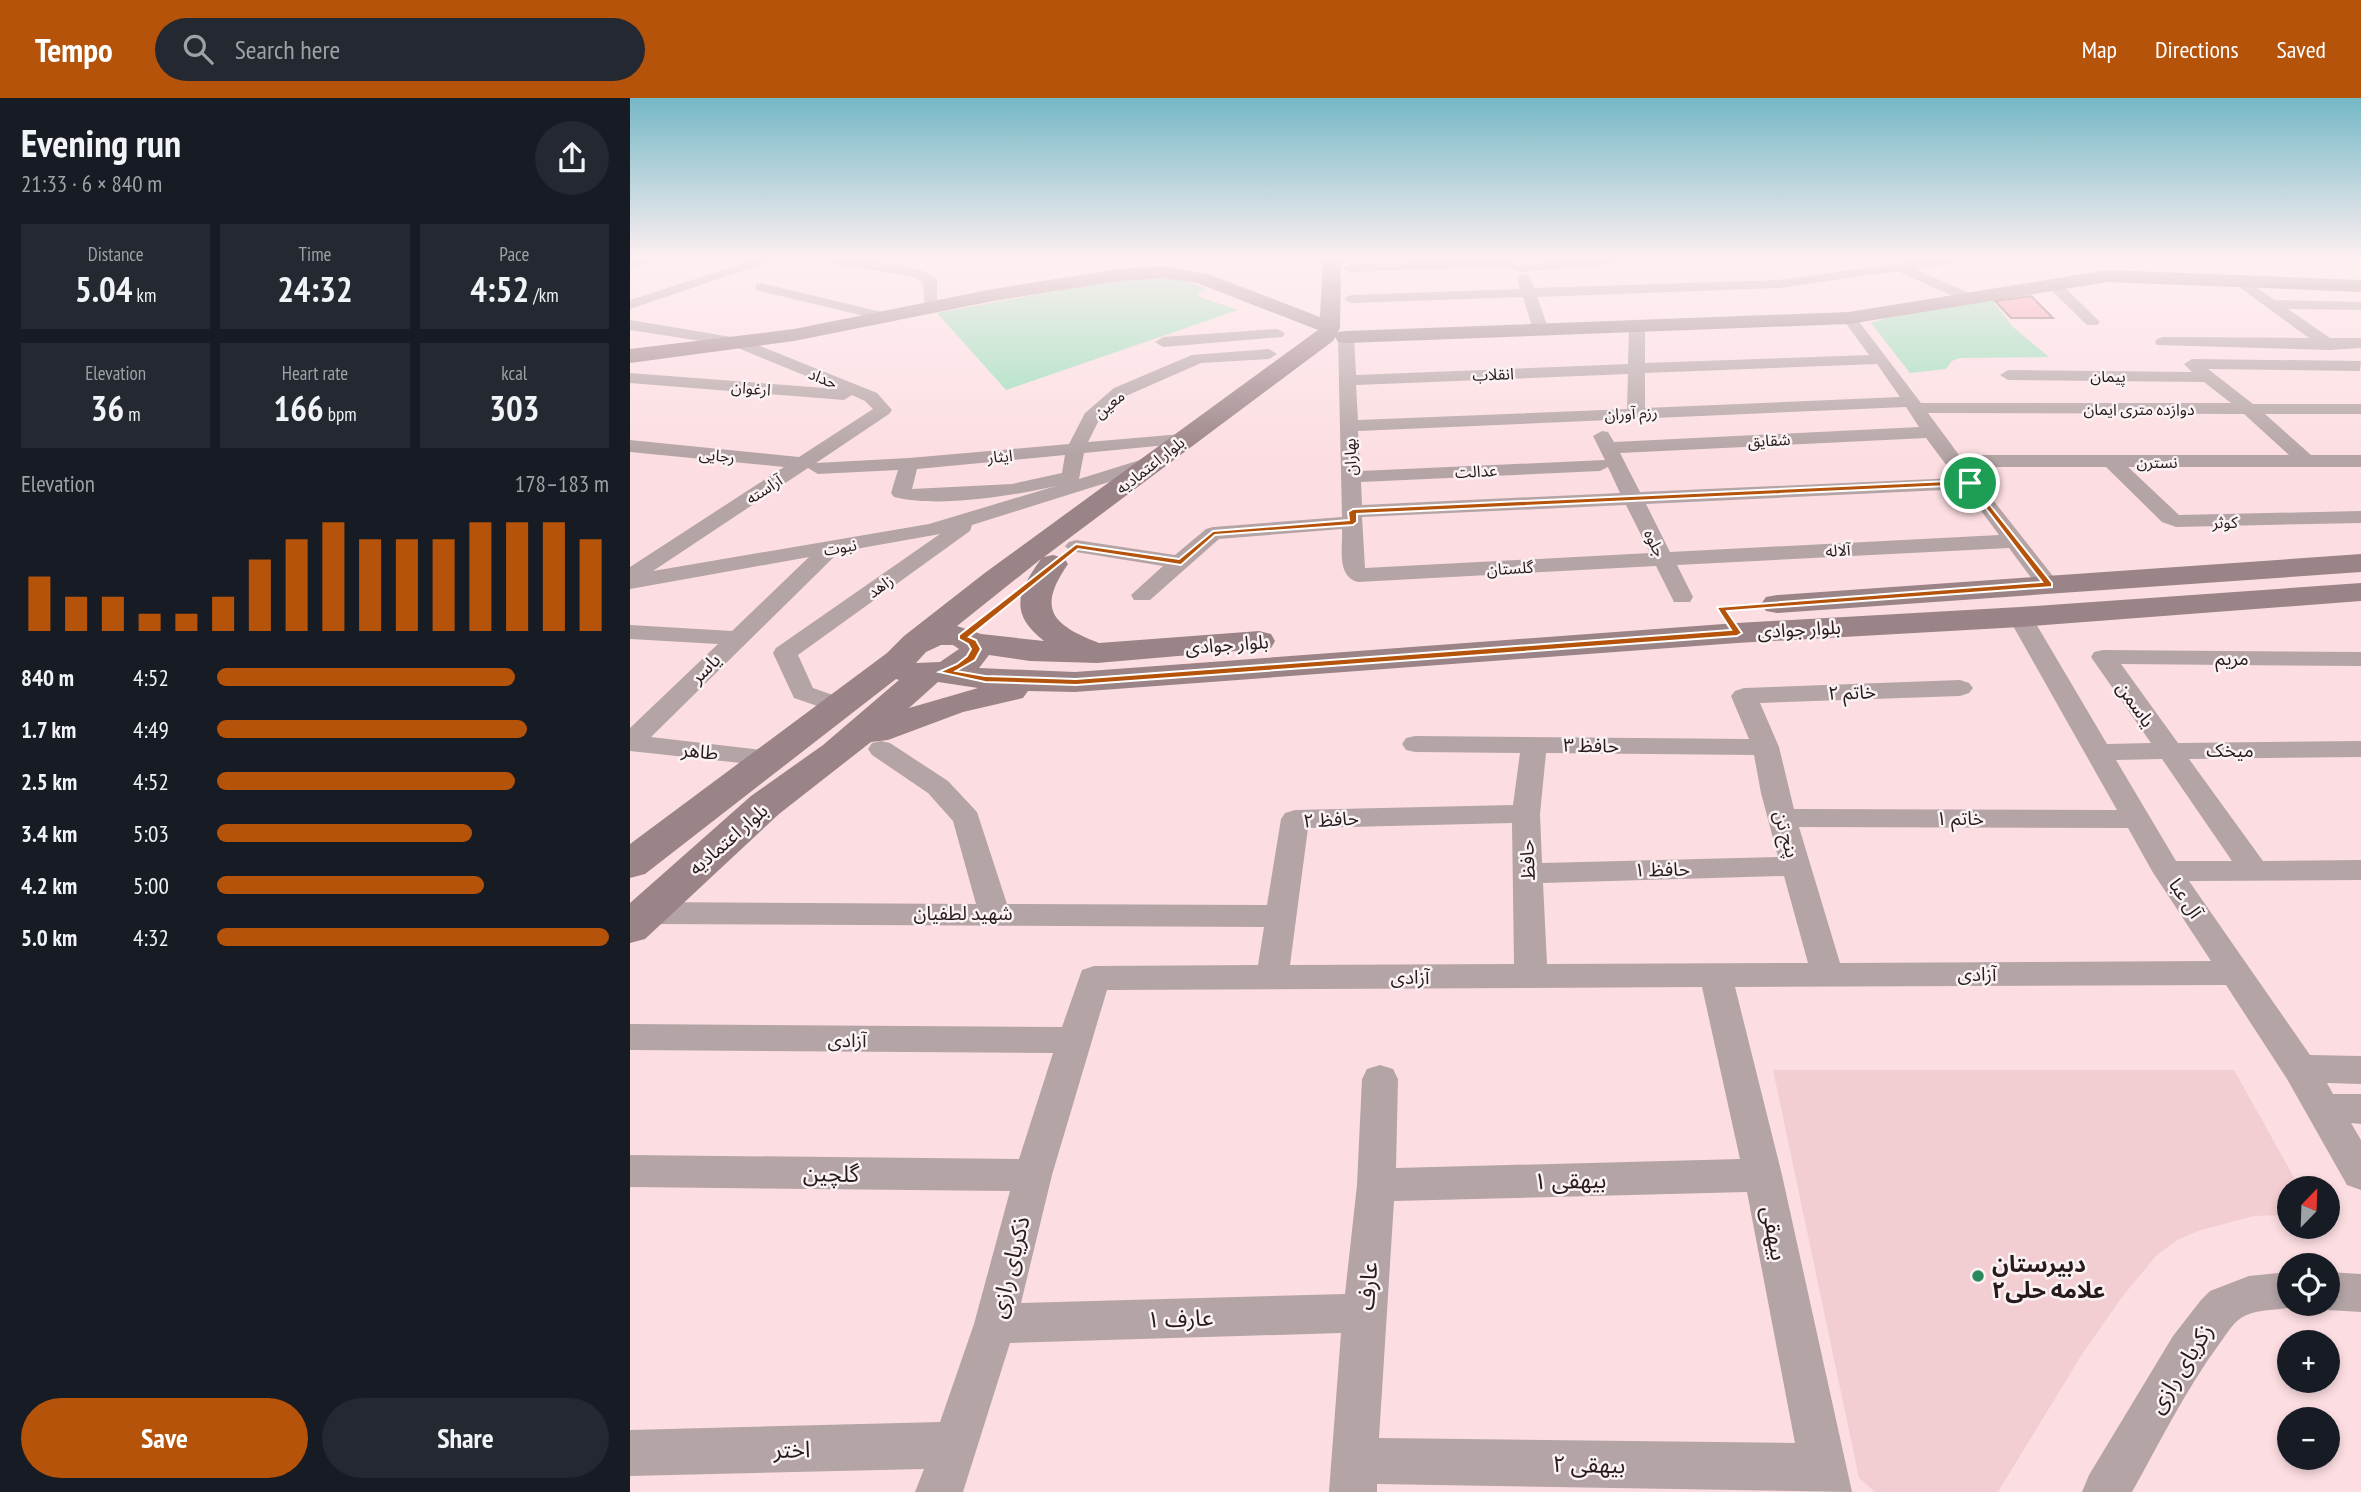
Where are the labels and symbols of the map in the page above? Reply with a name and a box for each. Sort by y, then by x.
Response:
street label: حداد [806,363,840,393]
street label: انقلاب [1472,363,1514,385]
street label: پیمان [2090,366,2126,387]
street label: ارغوان [730,376,772,400]
street label: معین [1089,385,1129,423]
street label: دوازده متری ایمان [2083,399,2195,419]
street label: رزم آوران [1604,402,1658,427]
street label: شقایق [1747,429,1791,452]
street label: بلوار اعتمادیه [1112,432,1188,498]
street label: بهاران [1339,438,1361,476]
street label: رجایی [698,443,736,467]
street label: ایثار [986,445,1013,467]
street label: نسترن [2136,452,2178,472]
pin [1940,453,2000,513]
street label: عدالت [1454,460,1498,482]
street label: آراسته [742,469,787,508]
street label: کوثر [2211,512,2238,532]
street label: جلوه [1640,526,1670,560]
street label: نبوت [822,534,858,560]
street label: آلاله [1825,539,1852,561]
street label: گلستان [1486,557,1534,579]
street label: زاهد [863,570,897,602]
street label: بلوار جوادی [1757,615,1841,643]
street label: بلوار جوادی [1185,629,1269,659]
street label: مریم [2215,646,2249,673]
street label: یاسر [684,648,725,689]
street label: یاسمن [2112,676,2160,732]
street label: خاتم ۲ [1828,679,1877,708]
street label: حافظ ۳ [1563,733,1619,757]
street label: طاهر [679,737,720,765]
street label: میخک [2206,738,2254,762]
street label: بلوار اعتمادیه [684,798,772,880]
street label: حافظ ۲ [1302,806,1360,832]
street label: خاتم ۱ [1936,806,1984,833]
street label: پنج تن [1766,808,1805,861]
street label: حافظ [1514,839,1540,881]
street label: حافظ ۱ [1634,857,1690,881]
street label: آل عبا [2164,873,2209,924]
street label: شهید لطفیان [913,901,1013,925]
street label: آزادی [1958,962,1998,986]
street label: آزادی [1391,965,1431,989]
street label: آزادی [827,1028,868,1052]
street label: گلچین [803,1158,860,1189]
street label: بیهقی ۱ [1533,1165,1607,1195]
north arrow [2277,1176,2340,1239]
street label: بیهقی [1756,1203,1794,1263]
street label: ذکریای رازی [982,1213,1036,1321]
place label: دبیرستان علامه حلی۲ [1992,1249,2105,1304]
street label: عارف [1350,1261,1384,1311]
marker: دبیرستان علامه حلی۲ [1970,1268,1986,1284]
street label: عارف ۱ [1146,1302,1214,1334]
street label: زکریای رازی [2141,1318,2219,1418]
street label: اختر [772,1434,811,1464]
street label: بیهقی ۲ [1552,1449,1626,1479]

